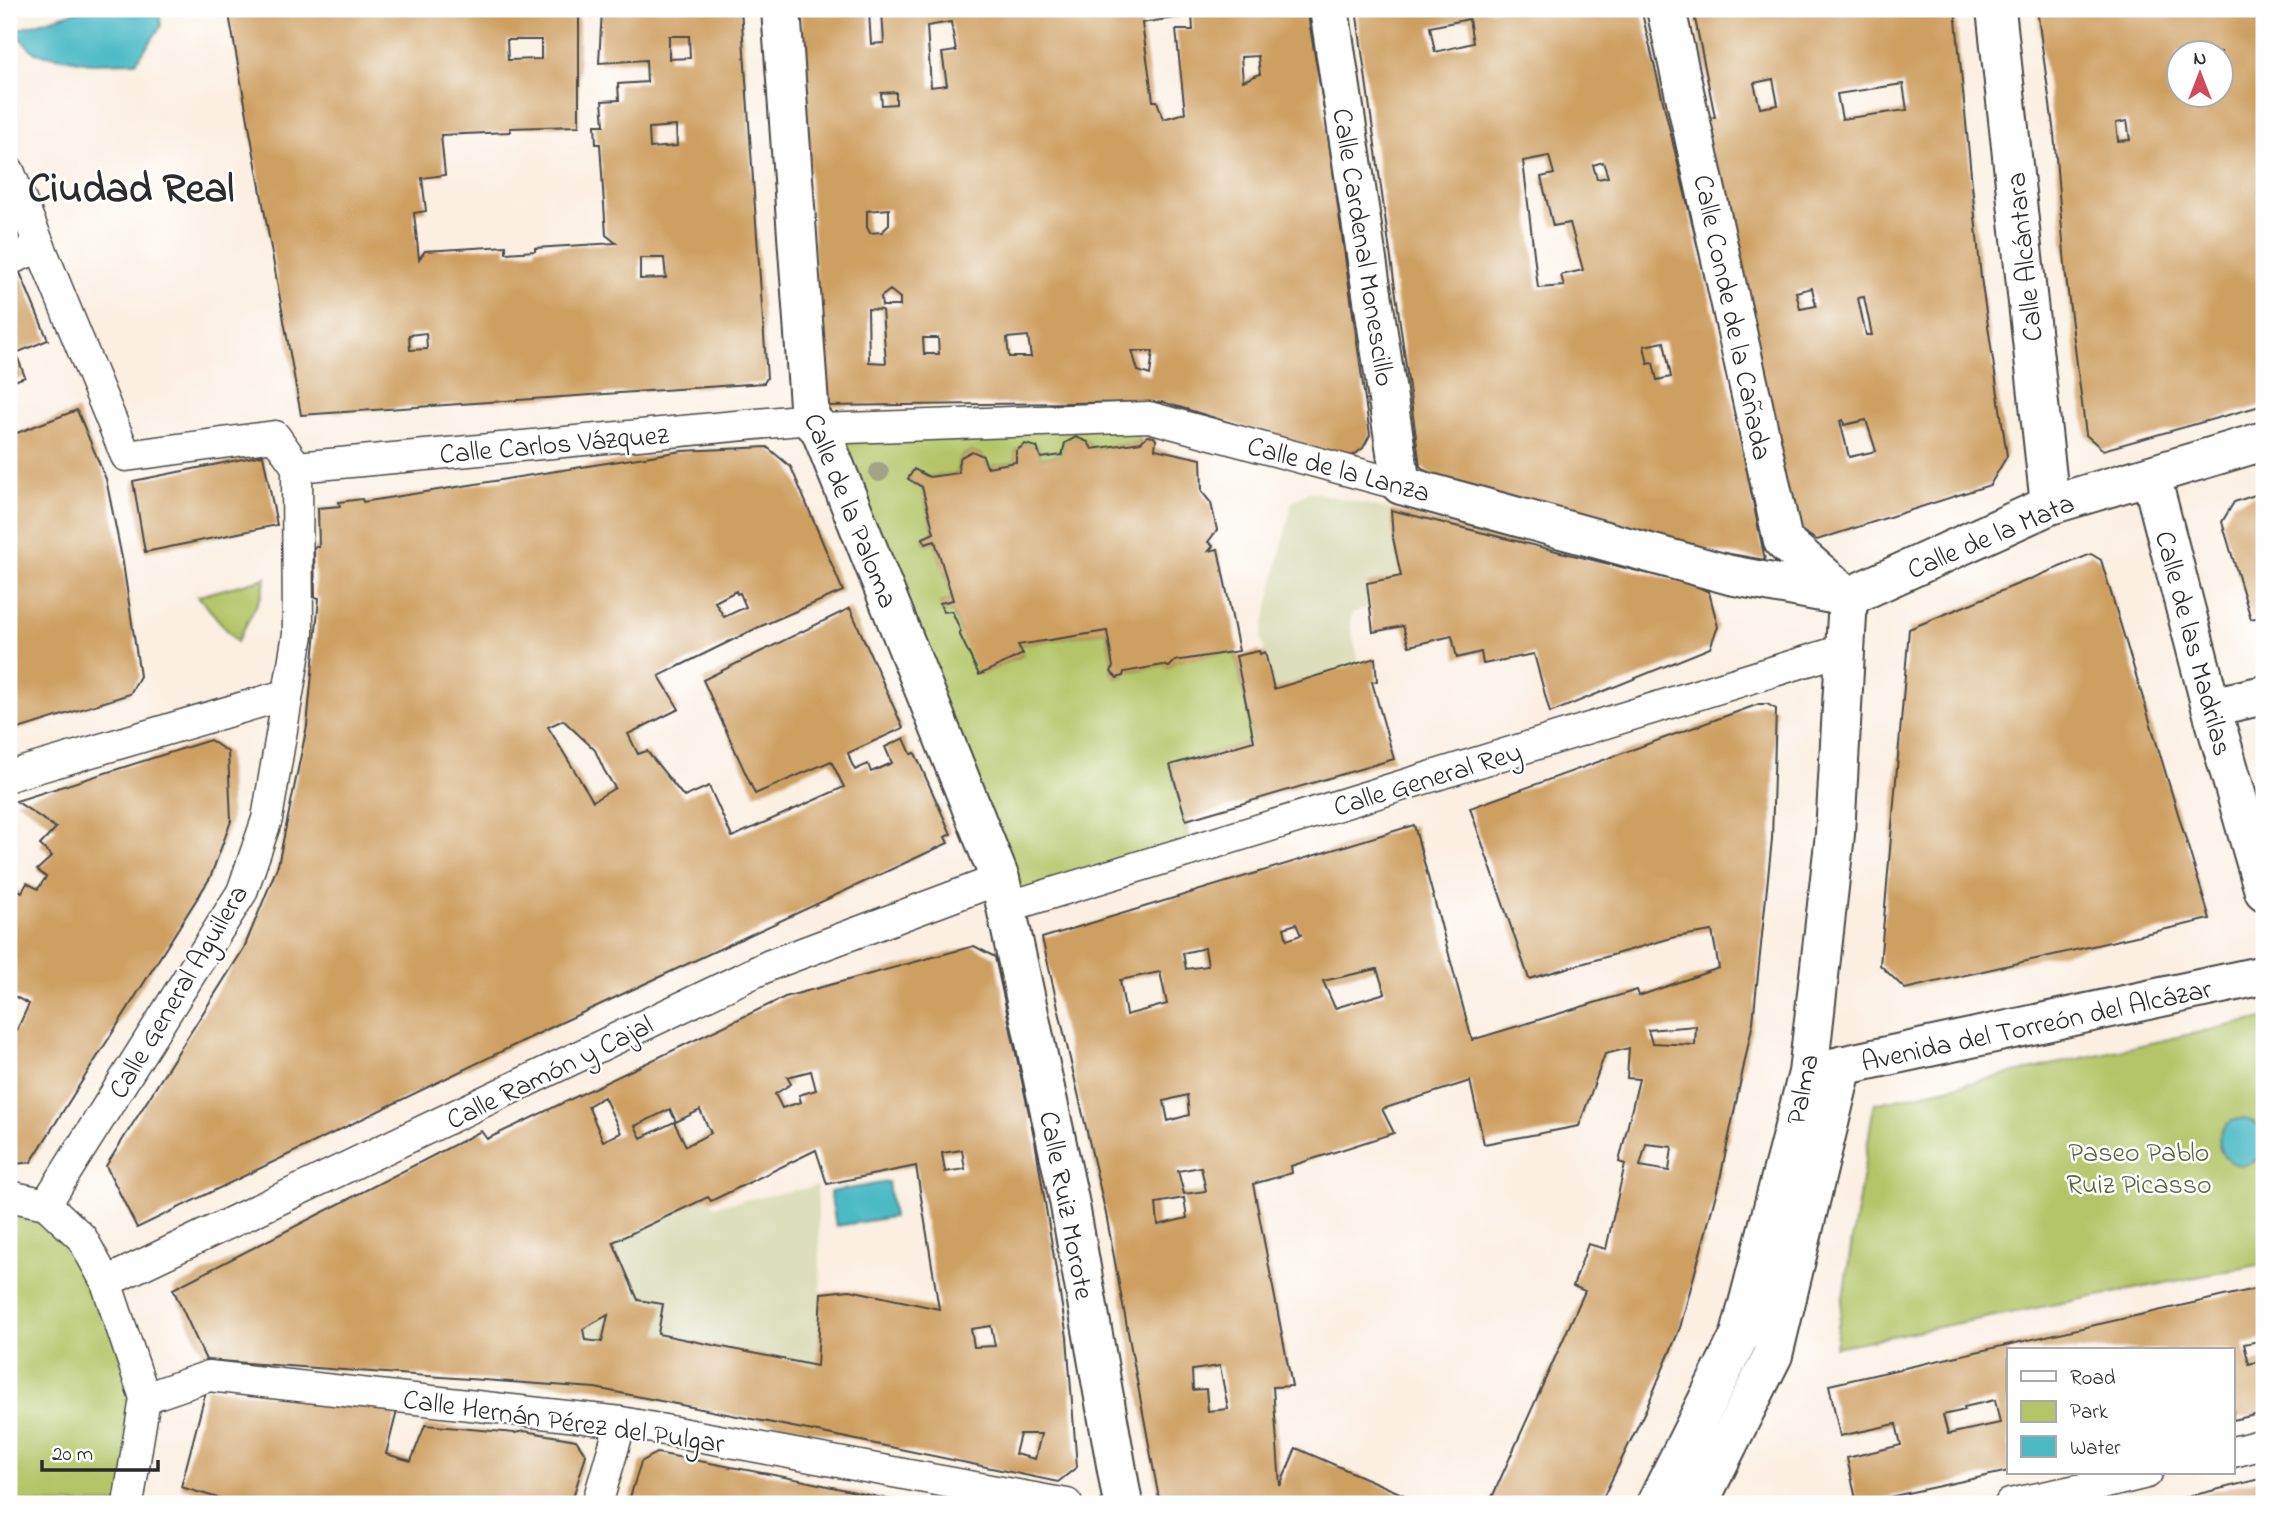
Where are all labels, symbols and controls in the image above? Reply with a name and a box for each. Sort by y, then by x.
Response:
north arrow [2164,38,2234,108]
text: N [2194,46,2207,73]
street label: Calle Cardenal Monescillo [1319,106,1404,390]
district label: Ciudad Real [28,160,234,221]
street label: Calle Alcántara [1997,170,2056,343]
street label: Calle Conde de la Cañada [1680,171,1781,464]
street label: Calle de la Paloma [791,408,907,615]
street label: Calle Carlos Vázquez [438,416,671,477]
street label: Calle de la Lanza [1242,427,1434,515]
street label: Calle de la Mata [1901,485,2081,592]
street label: Calle de las Madrilas [2142,527,2241,761]
street label: Calle General Rey [1329,733,1527,829]
street label: Calle General Aguilera [100,878,260,1108]
street label: Avenida del Torreón del Alcázar [1858,970,2216,1085]
street label: Calle Ramón y Cajal [440,1006,661,1142]
street label: Palma [1777,1051,1832,1129]
street label: Calle Ruiz Morote [1026,1108,1103,1304]
park label: Paseo Pablo Ruiz Picasso [2066,1134,2212,1207]
legend [2007,1348,2234,1474]
text: Road [2070,1364,2116,1394]
street label: Calle Hernán Pérez del Pulgar [400,1381,727,1466]
text: Park [2070,1398,2109,1428]
scale bar [42,1429,158,1473]
text: Water [2070,1434,2121,1464]
text: 20 m [52,1440,93,1470]

